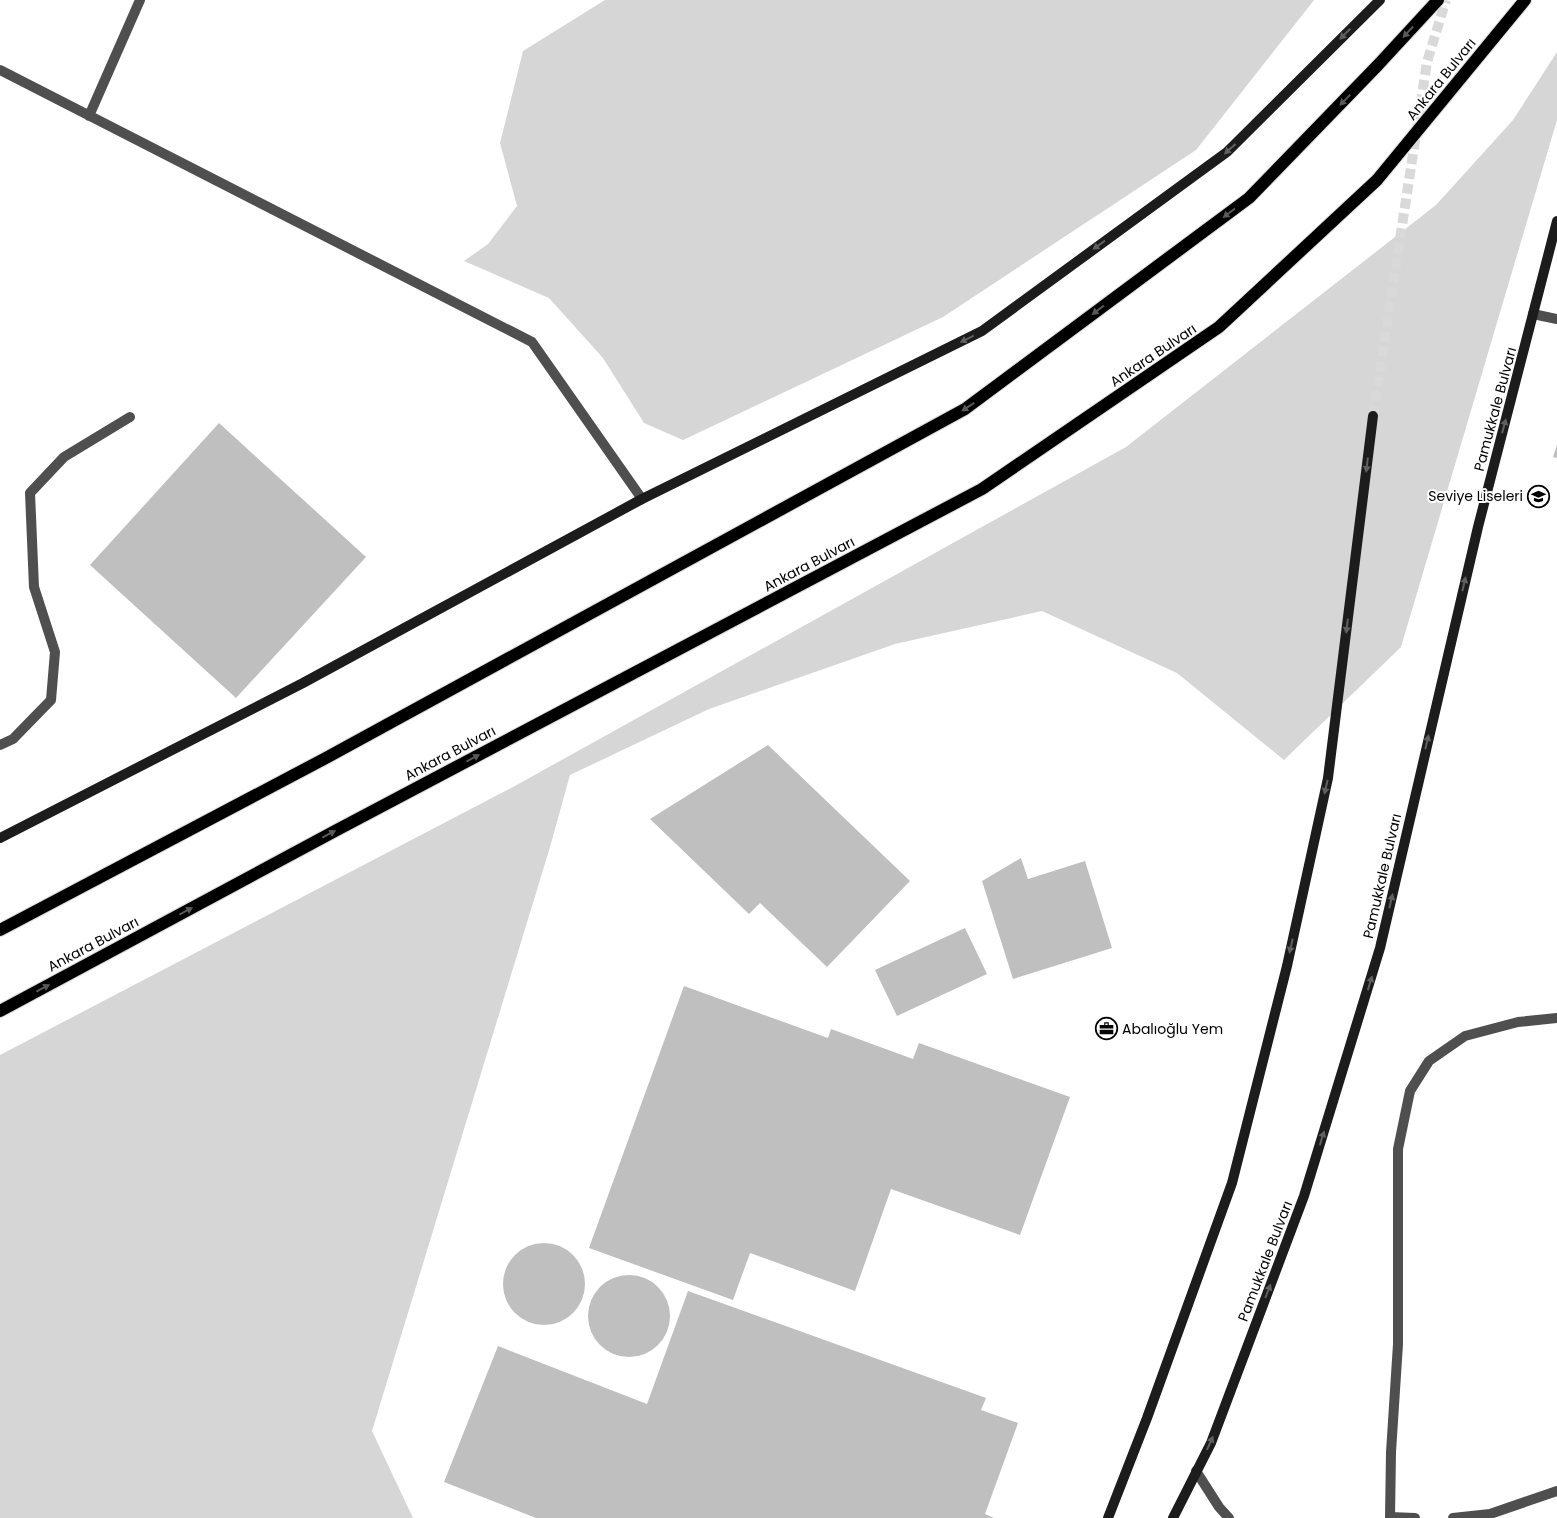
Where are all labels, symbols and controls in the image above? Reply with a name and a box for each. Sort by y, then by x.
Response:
one-way arrow [1403,26,1414,39]
one-way arrow [1340,28,1352,40]
street label: Ankara Bulvarı [1402,34,1480,124]
one-way arrow [1339,93,1351,105]
one-way arrow [1223,143,1236,154]
one-way arrow [1222,208,1236,218]
one-way arrow [1093,240,1106,250]
one-way arrow [1091,305,1105,315]
street label: Ankara Bulvarı [1106,319,1200,391]
one-way arrow [960,335,974,343]
street label: Pamukkale Bulvarı [1469,345,1521,473]
one-way arrow [961,402,975,412]
one-way arrow [1500,419,1508,434]
one-way arrow [1363,457,1371,473]
school or university icon: Seviye Liseleri [1527,484,1551,508]
place label: Seviye Liseleri [1428,486,1523,506]
street label: Ankara Bulvarı [760,532,858,596]
one-way arrow [1460,577,1468,592]
one-way arrow [1343,618,1351,634]
street label: Ankara Bulvarı [401,721,499,785]
one-way arrow [1423,735,1431,750]
one-way arrow [465,754,480,762]
one-way arrow [1322,780,1330,795]
street label: Pamukkale Bulvarı [1358,812,1406,940]
one-way arrow [322,830,336,838]
one-way arrow [1387,893,1395,908]
one-way arrow [179,907,193,915]
street label: Ankara Bulvarı [44,912,142,976]
one-way arrow [1287,938,1295,953]
one-way arrow [1366,975,1374,990]
one-way arrow [36,984,50,992]
office icon: Abalıoğlu Yem [1094,1017,1118,1041]
place label: Abalıoğlu Yem [1122,1019,1223,1039]
one-way arrow [1318,1130,1326,1145]
street label: Pamukkale Bulvarı [1233,1198,1297,1324]
one-way arrow [1264,1283,1272,1298]
one-way arrow [1206,1436,1214,1450]

